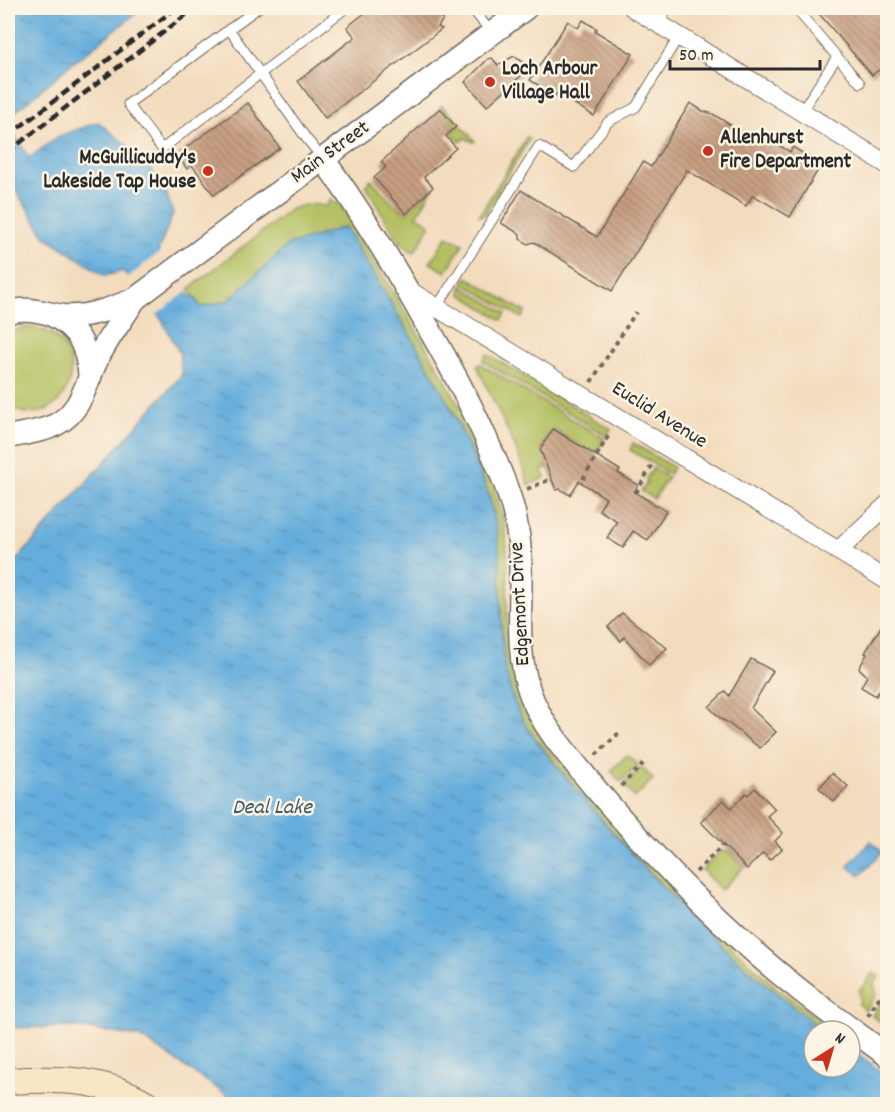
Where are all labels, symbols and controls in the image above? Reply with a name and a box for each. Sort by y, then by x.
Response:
scale bar [670,33,820,71]
text: 50 m [679,44,714,69]
place label: Loch Arbour Village Hall [502,55,599,109]
marker: Loch Arbour Village Hall [483,75,497,89]
street label: Main Street [285,114,377,192]
place label: Allenhurst Fire Department [720,124,852,178]
place label: McGuillicuddy's Lakeside Tap House [43,144,196,198]
marker: Allenhurst Fire Department [701,144,715,158]
marker: McGuillicuddy's Lakeside Tap House [201,164,215,178]
street label: Euclid Avenue [605,375,713,457]
street label: Edgemont Drive [503,541,539,667]
water label: Deal Lake [232,793,313,824]
north arrow [802,1019,862,1079]
text: N [829,1027,850,1051]

